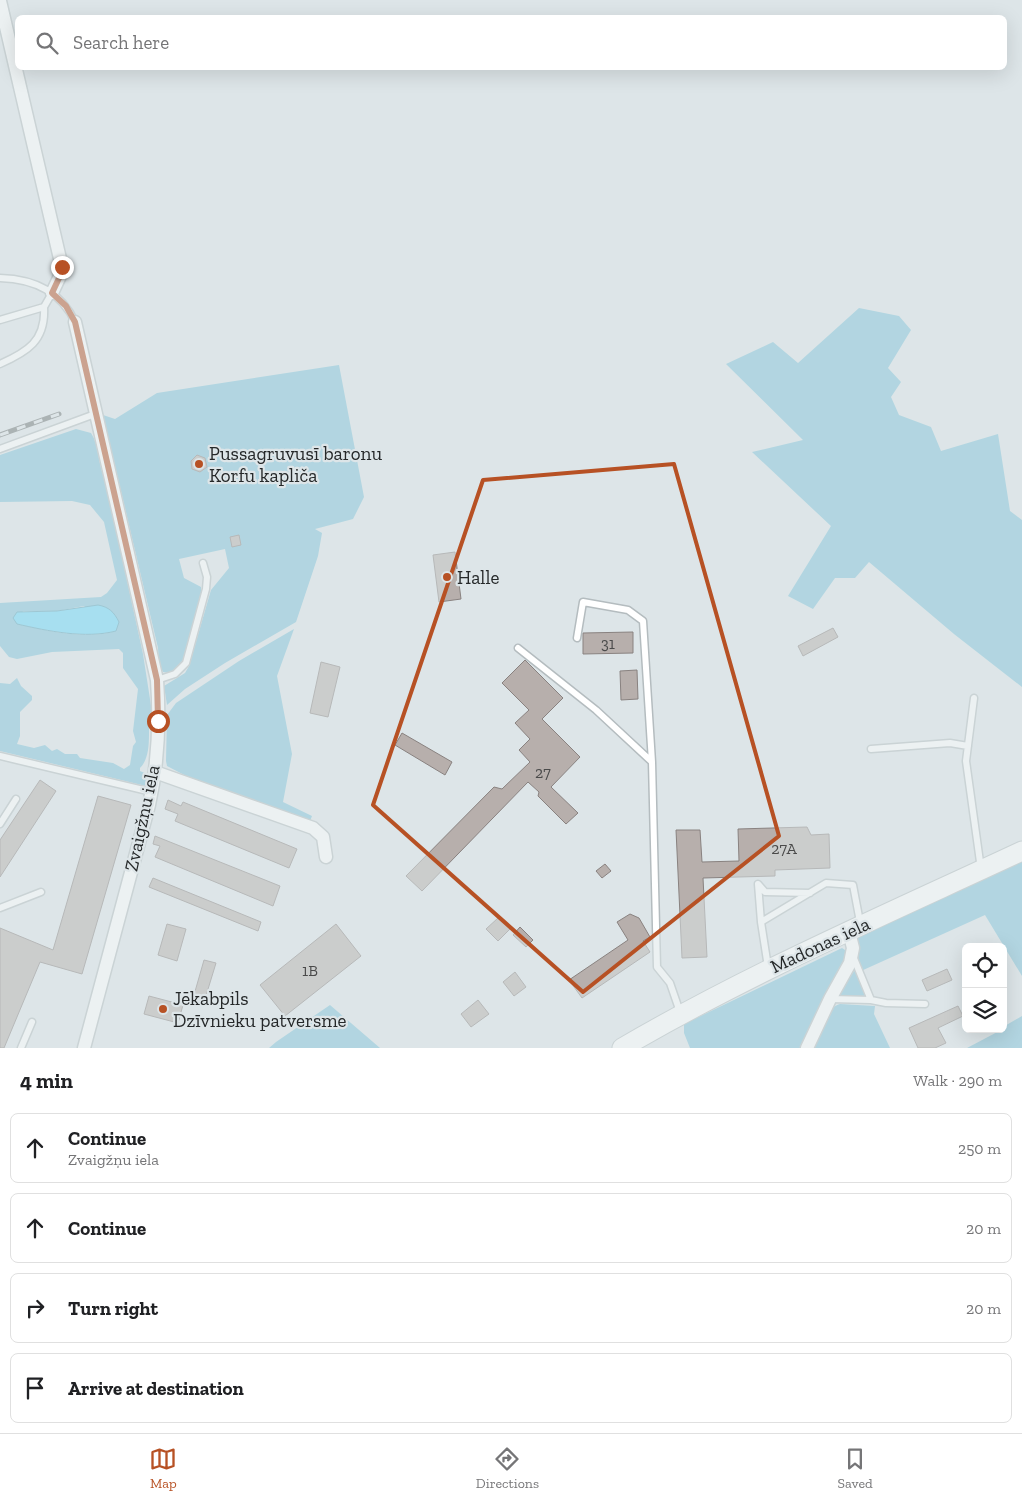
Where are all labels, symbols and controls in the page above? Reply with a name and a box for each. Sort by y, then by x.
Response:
search box [15,15,1007,70]
icon: search [33,29,61,57]
text: Search here [73,31,169,54]
route end [51,256,74,279]
place label: Pussagruvusī baronu Korfu kapliča [209,442,382,487]
marker: Pussagruvusī baronu Korfu kapliča [193,458,205,470]
place label: Halle [457,566,499,589]
marker: Halle [441,571,453,583]
house number: 31 [601,634,615,653]
route start [147,710,170,733]
street label: Zvaigžņu iela [120,763,164,873]
house number: 27 [535,763,551,782]
house number: 27A [771,839,797,858]
street label: Madonas iela [767,912,873,978]
map controls [962,943,1007,1033]
button: locate [962,943,1007,988]
house number: 1B [302,961,318,980]
place label: Jēkabpils Dzīvnieku patversme [173,987,347,1032]
button: layers [962,988,1007,1033]
marker: Jēkabpils Dzīvnieku patversme [157,1003,169,1015]
text: 4 min [20,1068,73,1093]
text: Walk · 290 m [913,1071,1002,1090]
text: Continue [68,1127,146,1150]
icon: ahead [21,1134,49,1162]
text: 250 m [958,1139,1001,1158]
text: Zvaigžņu iela [68,1150,159,1169]
icon: ahead [21,1214,49,1242]
text: Continue [68,1217,146,1240]
text: 20 m [966,1219,1001,1238]
icon: right [21,1294,49,1322]
text: Turn right [68,1297,158,1320]
text: 20 m [966,1299,1001,1318]
icon: arrive [21,1374,49,1402]
text: Arrive at destination [68,1377,244,1400]
tab: Map [149,1445,177,1492]
tab: Directions [476,1445,539,1492]
tab: Saved [838,1445,873,1492]

